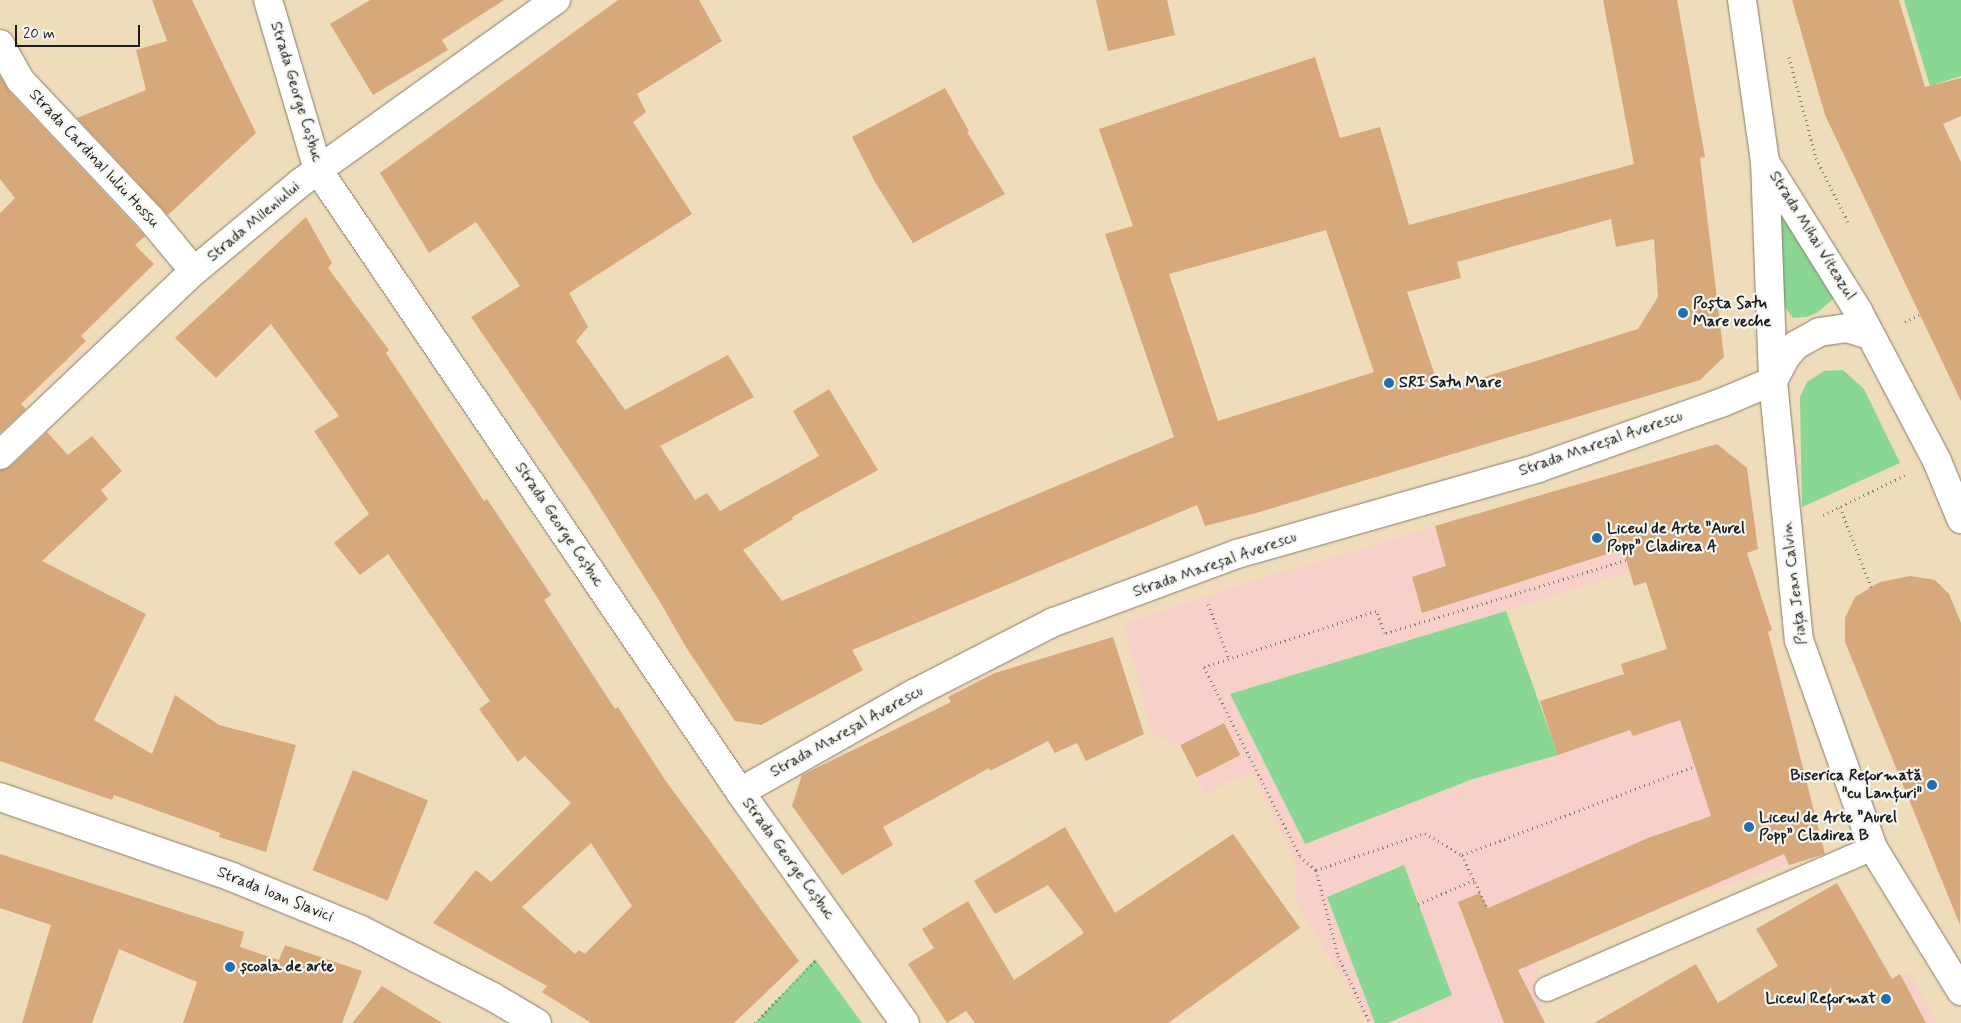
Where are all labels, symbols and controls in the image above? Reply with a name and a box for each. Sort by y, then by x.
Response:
scale bar [18,15,142,47]
street label: Strada George Coșbuc [265,18,327,166]
text: 20 m [23,24,55,44]
street label: Strada Cardinal Iuliu Hossu [24,85,164,233]
street label: Strada Mihai Viteazul [1765,168,1859,304]
street label: Strada Mileniului [203,177,305,267]
place label: Poșta Satu Mare veche [1693,294,1772,332]
marker: Poșta Satu Mare veche [1677,307,1689,319]
place label: SRI Satu Mare [1399,373,1502,393]
marker: SRI Satu Mare [1383,377,1395,389]
street label: Strada Mareșal Averescu [1519,408,1683,480]
street label: Strada George Coșbuc [509,458,609,592]
place label: Liceul de Arte ”Aurel Popp” Cladirea A [1607,519,1745,557]
street label: Piața Jean Calvin [1778,523,1812,643]
street label: Strada Mareșal Averescu [1133,529,1297,601]
marker: Liceul de Arte ”Aurel Popp” Cladirea A [1591,532,1603,544]
street label: Strada Mareșal Averescu [769,683,925,781]
place label: Biserica Reformată "cu Lanțuri" [1789,766,1922,804]
marker: Biserica Reformată "cu Lanțuri" [1926,779,1938,791]
street label: Strada George Coșbuc [736,793,840,925]
place label: Liceul de Arte ”Aurel Popp” Cladirea B [1759,808,1897,846]
marker: Liceul de Arte ”Aurel Popp” Cladirea B [1743,821,1755,833]
street label: Strada Ioan Slavici [212,862,338,928]
place label: școala de arte [240,957,333,977]
marker: școala de arte [224,961,236,973]
place label: Liceul Reformat [1765,989,1876,1009]
marker: Liceul Reformat [1880,993,1892,1005]

